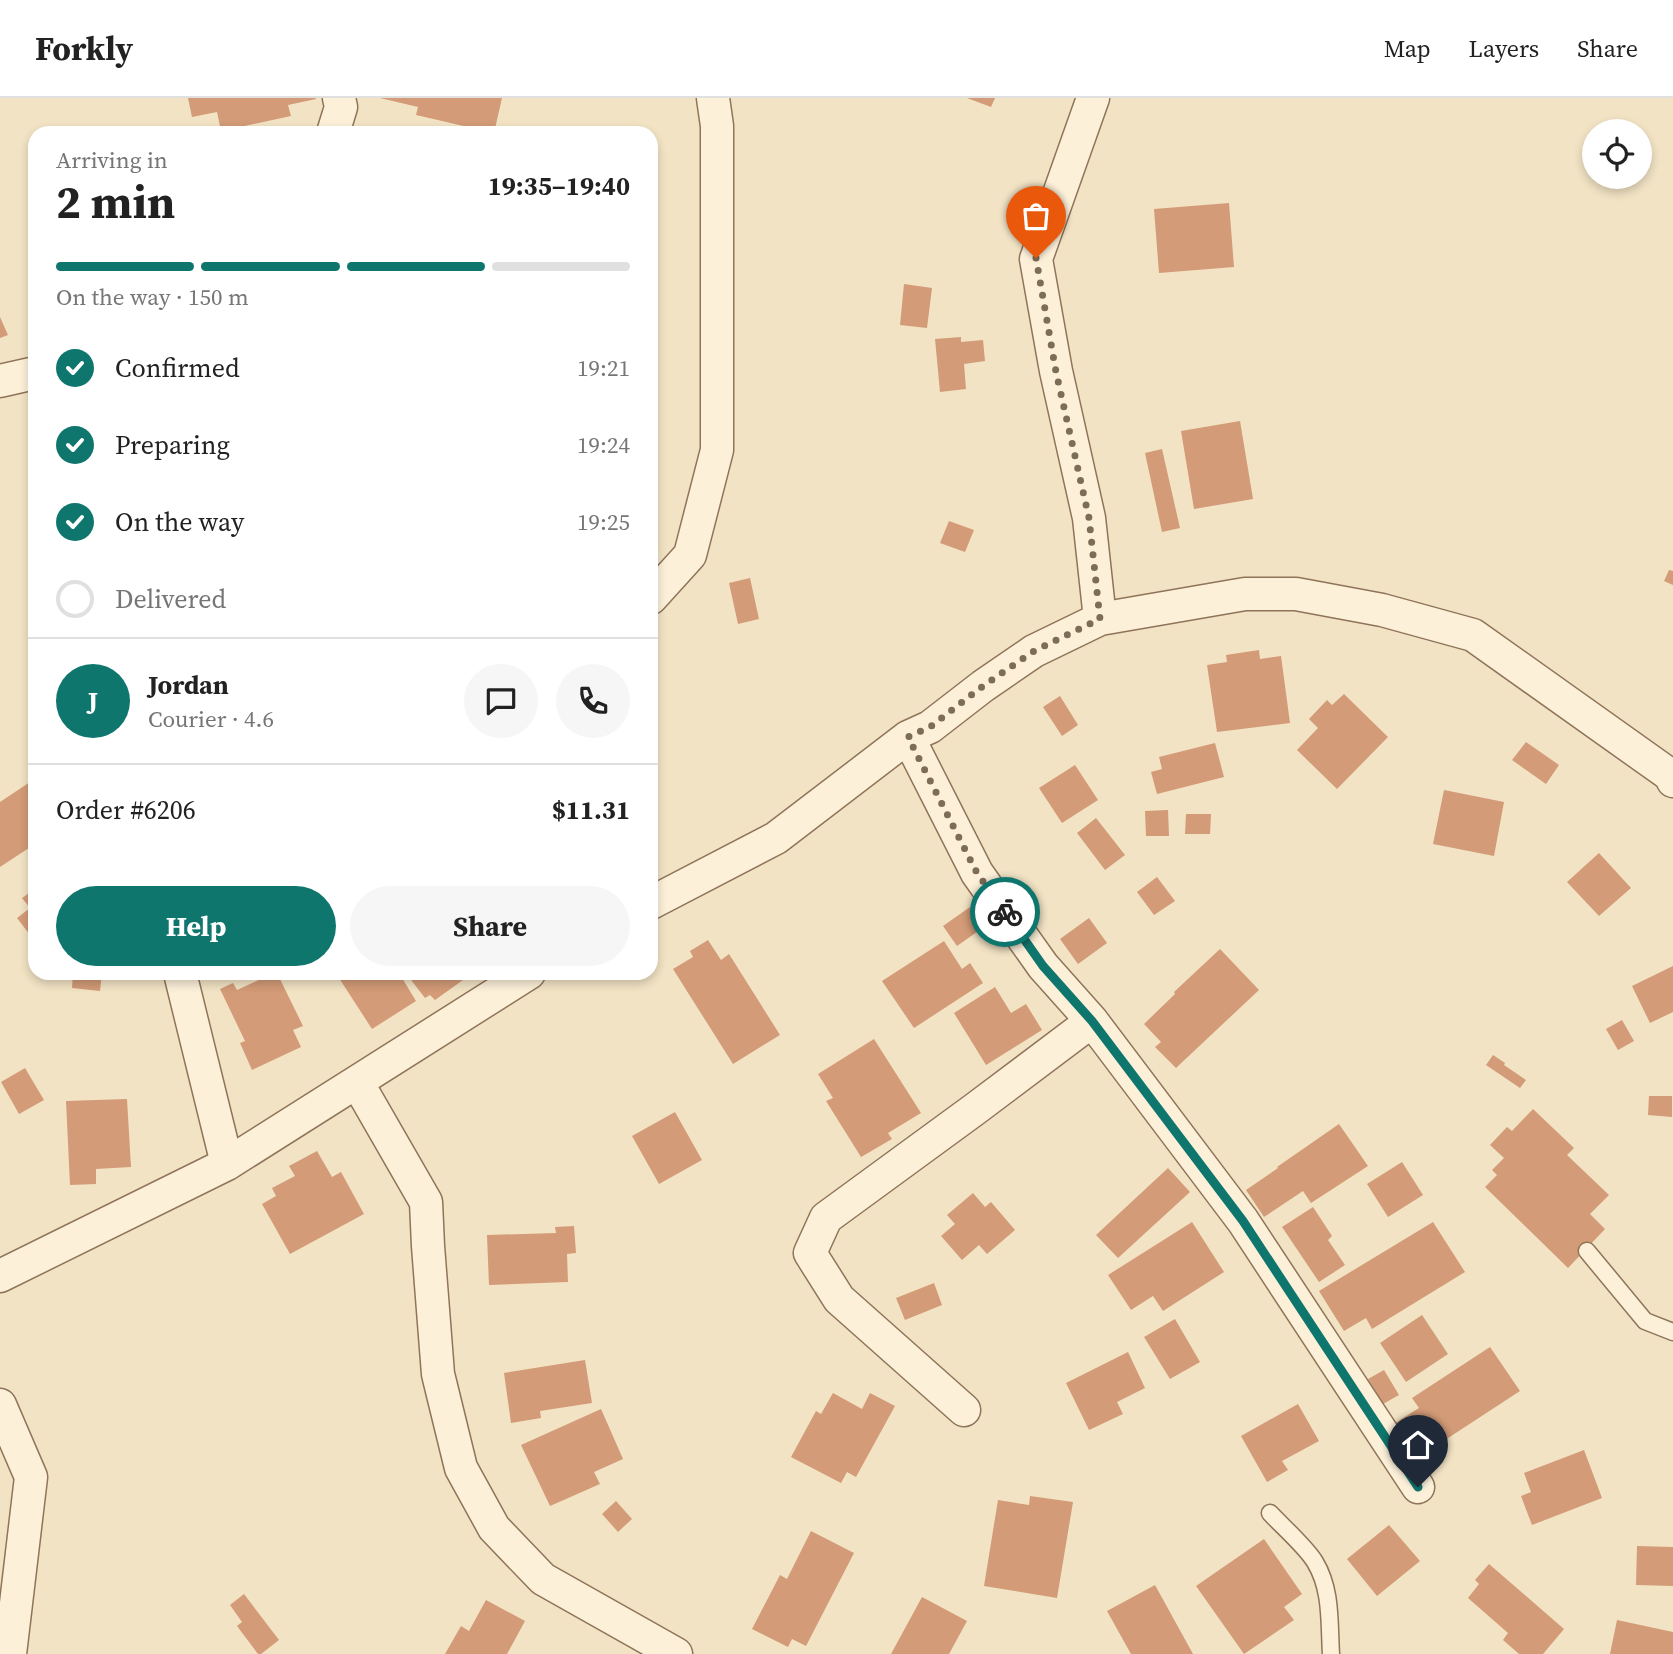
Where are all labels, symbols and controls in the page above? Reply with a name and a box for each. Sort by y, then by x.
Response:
text: Forkly [35,26,133,71]
text: Map [1384,32,1431,65]
text: Layers [1469,32,1539,65]
text: Share [1577,32,1638,65]
map controls [1582,119,1652,189]
button: locate [1582,119,1652,189]
text: Arriving in [56,144,168,176]
text: 19:35–19:40 [488,168,630,204]
text: 2 min [56,170,175,233]
pin [1006,186,1066,258]
icon: bag [1017,197,1055,235]
text: On the way · 150 m [56,281,249,313]
icon: check [56,349,94,387]
text: Confirmed [115,350,240,386]
text: 19:21 [577,352,630,384]
icon: check [56,426,94,464]
text: Preparing [115,427,230,463]
text: 19:24 [577,429,630,461]
icon: check [56,503,94,541]
text: On the way [115,504,244,540]
text: 19:25 [577,506,630,538]
text: Delivered [115,581,226,617]
button: chat [464,664,538,738]
button: phone [556,664,630,738]
text: Jordan [148,667,229,703]
text: J [88,683,98,719]
text: Courier · 4.6 [148,703,274,735]
text: Order #6206 [56,792,196,828]
text: $11.31 [552,792,630,828]
courier [970,877,1040,947]
button: Help [56,886,336,966]
button: Share [350,886,630,966]
icon: bike [986,893,1024,931]
pin [1388,1415,1448,1487]
icon: home [1399,1426,1437,1464]

